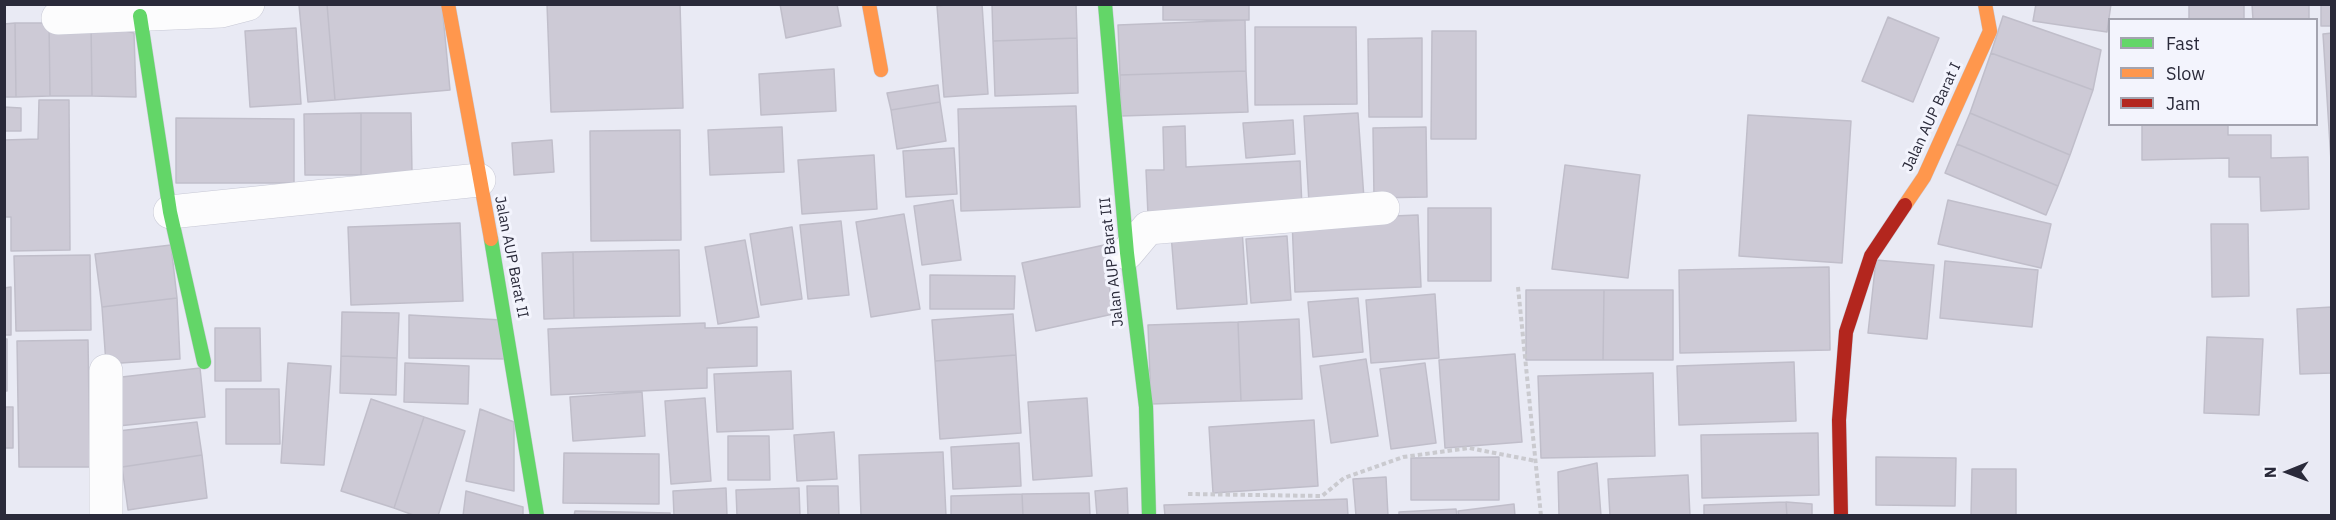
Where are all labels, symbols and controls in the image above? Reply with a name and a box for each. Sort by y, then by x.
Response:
legend [2108,18,2318,126]
text: Fast [2166,32,2200,55]
street label: Jalan AUP Barat I [1899,60,1965,174]
text: Slow [2166,62,2205,85]
text: Jam [2166,92,2201,115]
street label: Jalan AUP Barat II [490,194,532,320]
street label: Jalan AUP Barat III [1096,196,1128,328]
north arrow [2258,442,2318,502]
text: N [2260,466,2280,478]

